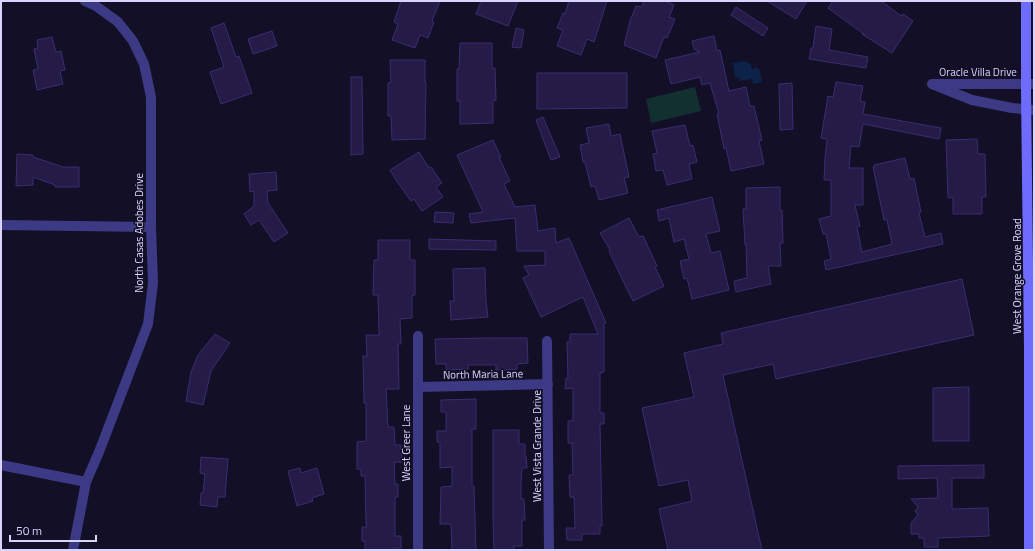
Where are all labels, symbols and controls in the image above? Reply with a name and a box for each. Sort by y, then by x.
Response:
street label: Oracle Villa Drive [939,64,1017,80]
street label: North Casas Adobes Drive [131,173,147,293]
street label: West Orange Grove Road [1009,218,1025,334]
street label: North Maria Lane [443,365,524,383]
street label: West Vista Grande Drive [529,390,545,502]
street label: West Greer Lane [398,404,414,481]
scale bar [10,517,96,543]
text: 50 m [16,521,42,540]

